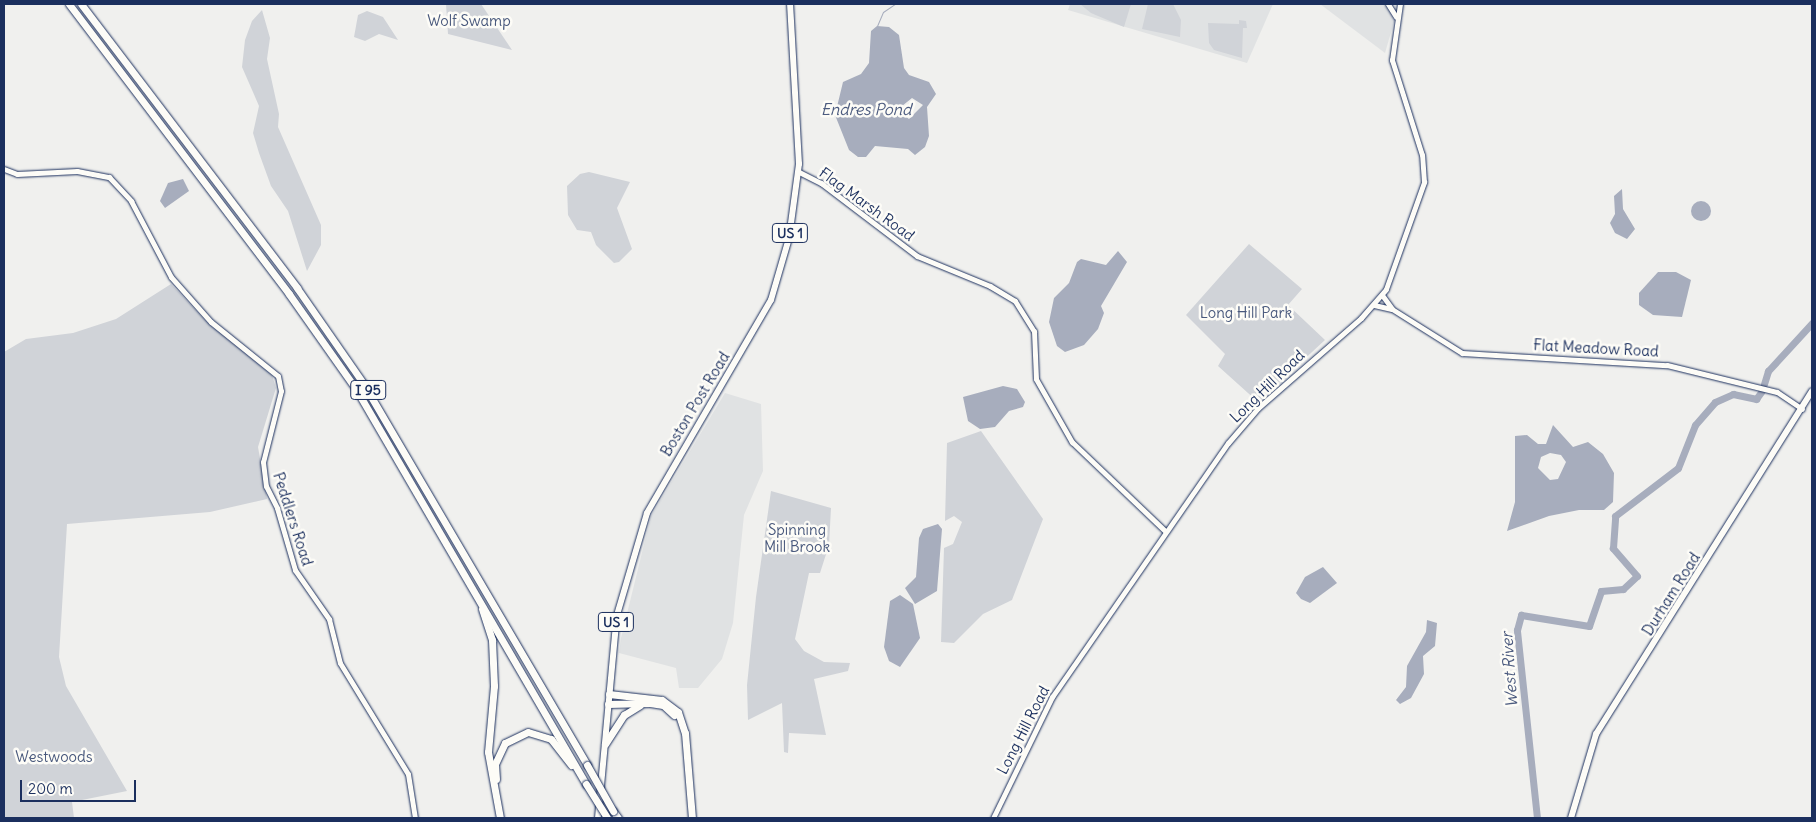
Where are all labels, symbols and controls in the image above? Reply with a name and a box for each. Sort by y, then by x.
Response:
park label: Wolf Swamp [427,12,511,30]
water label: Endres Pond [821,99,911,119]
street label: Flag Marsh Road [816,163,918,245]
road number: US 1 [771,222,809,244]
park label: Long Hill Park [1200,304,1292,322]
street label: Flat Meadow Road [1533,336,1659,360]
street label: Long Hill Road [1226,346,1308,426]
street label: Boston Post Road [657,349,733,459]
road number: I 95 [349,378,387,402]
street label: Peddlers Road [269,470,317,568]
park label: Spinning Mill Brook [764,520,830,555]
street label: Durham Road [1638,549,1704,639]
road number: US 1 [597,610,635,634]
water label: West River [1497,632,1521,708]
street label: Long Hill Road [993,683,1053,777]
park label: Westwoods [15,748,93,766]
scale bar [22,770,139,802]
text: 200 m [28,779,73,798]

